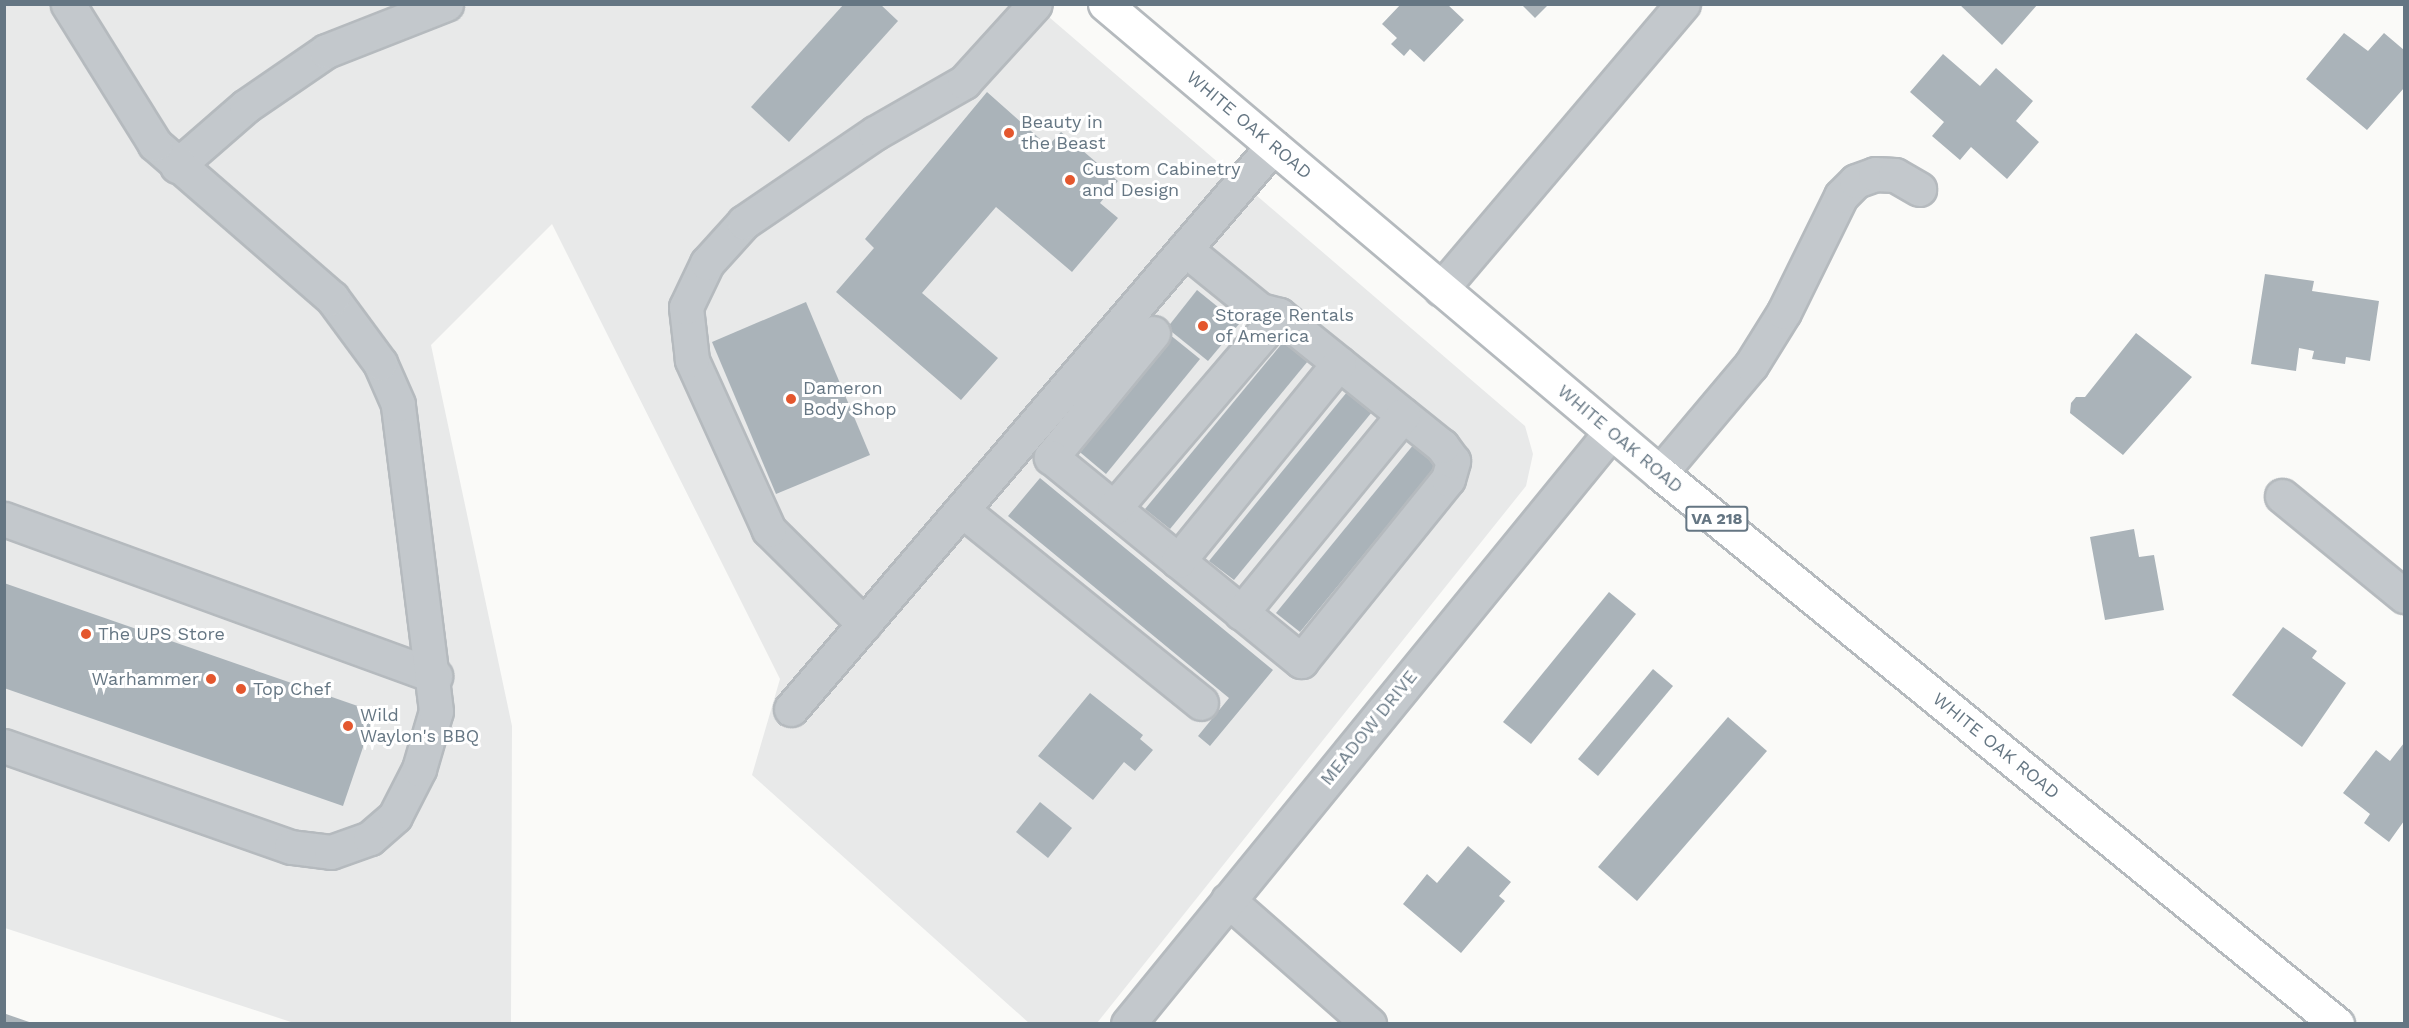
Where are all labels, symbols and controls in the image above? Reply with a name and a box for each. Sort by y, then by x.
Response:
street label: WHITE OAK ROAD [1182,66,1316,184]
place label: Beauty in the Beast [1021,112,1106,154]
marker: Beauty in the Beast [1002,126,1016,140]
place label: Custom Cabinetry and Design [1082,159,1241,201]
marker: Custom Cabinetry and Design [1063,173,1077,187]
place label: Storage Rentals of America [1215,305,1354,348]
marker: Storage Rentals of America [1196,319,1210,333]
place label: Dameron Body Shop [803,378,897,420]
street label: WHITE OAK ROAD [1553,380,1687,498]
marker: Dameron Body Shop [784,392,798,406]
road number: VA 218 [1684,506,1750,532]
place label: The UPS Store [98,623,225,645]
marker: The UPS Store [79,627,93,641]
street label: MEADOW DRIVE [1316,666,1422,790]
place label: Warhammer [92,668,199,690]
marker: Warhammer [204,672,218,686]
place label: Top Chef [253,678,331,700]
marker: Top Chef [234,682,248,696]
street label: WHITE OAK ROAD [1928,688,2064,804]
place label: Wild Waylon's BBQ [360,705,479,748]
marker: Wild Waylon's BBQ [341,719,355,733]

